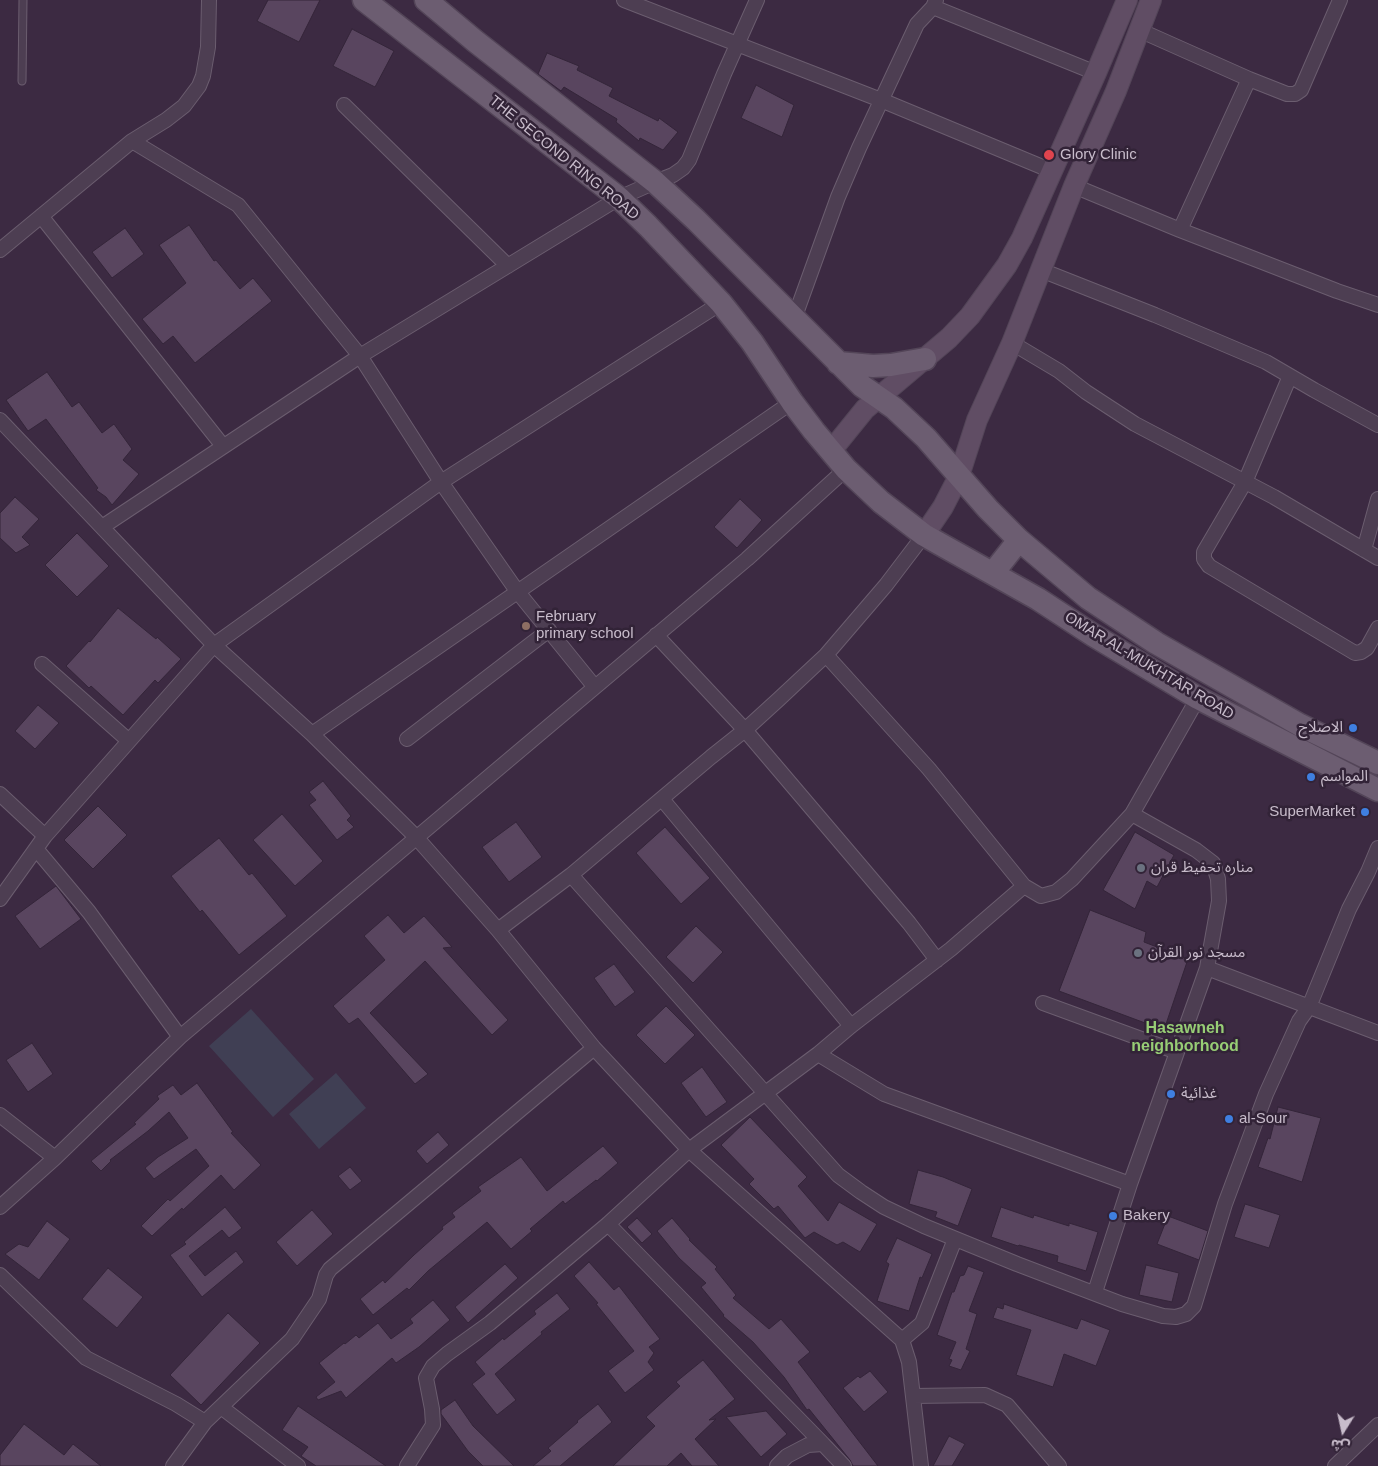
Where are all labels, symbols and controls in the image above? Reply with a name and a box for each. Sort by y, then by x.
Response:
street label: THE SECOND RING ROAD [485,92,643,224]
place label: Glory Clinic [1060,146,1137,164]
marker: Glory Clinic [1042,148,1056,162]
place label: February primary school [536,608,634,643]
street label: OMAR AL-MUKHTĀR ROAD [1061,608,1237,724]
marker: February primary school [520,620,532,632]
place label: الاصلاح [1299,719,1343,737]
marker: الاصلاح [1347,722,1359,734]
place label: المواسم [1321,768,1368,786]
marker: المواسم [1305,771,1317,783]
place label: SuperMarket [1269,803,1355,821]
marker: SuperMarket [1359,806,1371,818]
place label: مناره تحفيظ قران [1151,859,1253,877]
marker: مناره تحفيظ قران [1135,862,1147,874]
place label: مسجد نور القرآن [1148,944,1245,962]
marker: مسجد نور القرآن [1132,947,1144,959]
district label: Hasawneh neighborhood [1131,1019,1239,1057]
place label: غذائية [1181,1085,1217,1103]
marker: غذائية [1165,1088,1177,1100]
place label: al-Sour [1239,1110,1287,1128]
marker: al-Sour [1223,1113,1235,1125]
place label: Bakery [1123,1207,1170,1225]
marker: Bakery [1107,1210,1119,1222]
north arrow [1318,1406,1368,1456]
text: ش [1330,1436,1351,1455]

